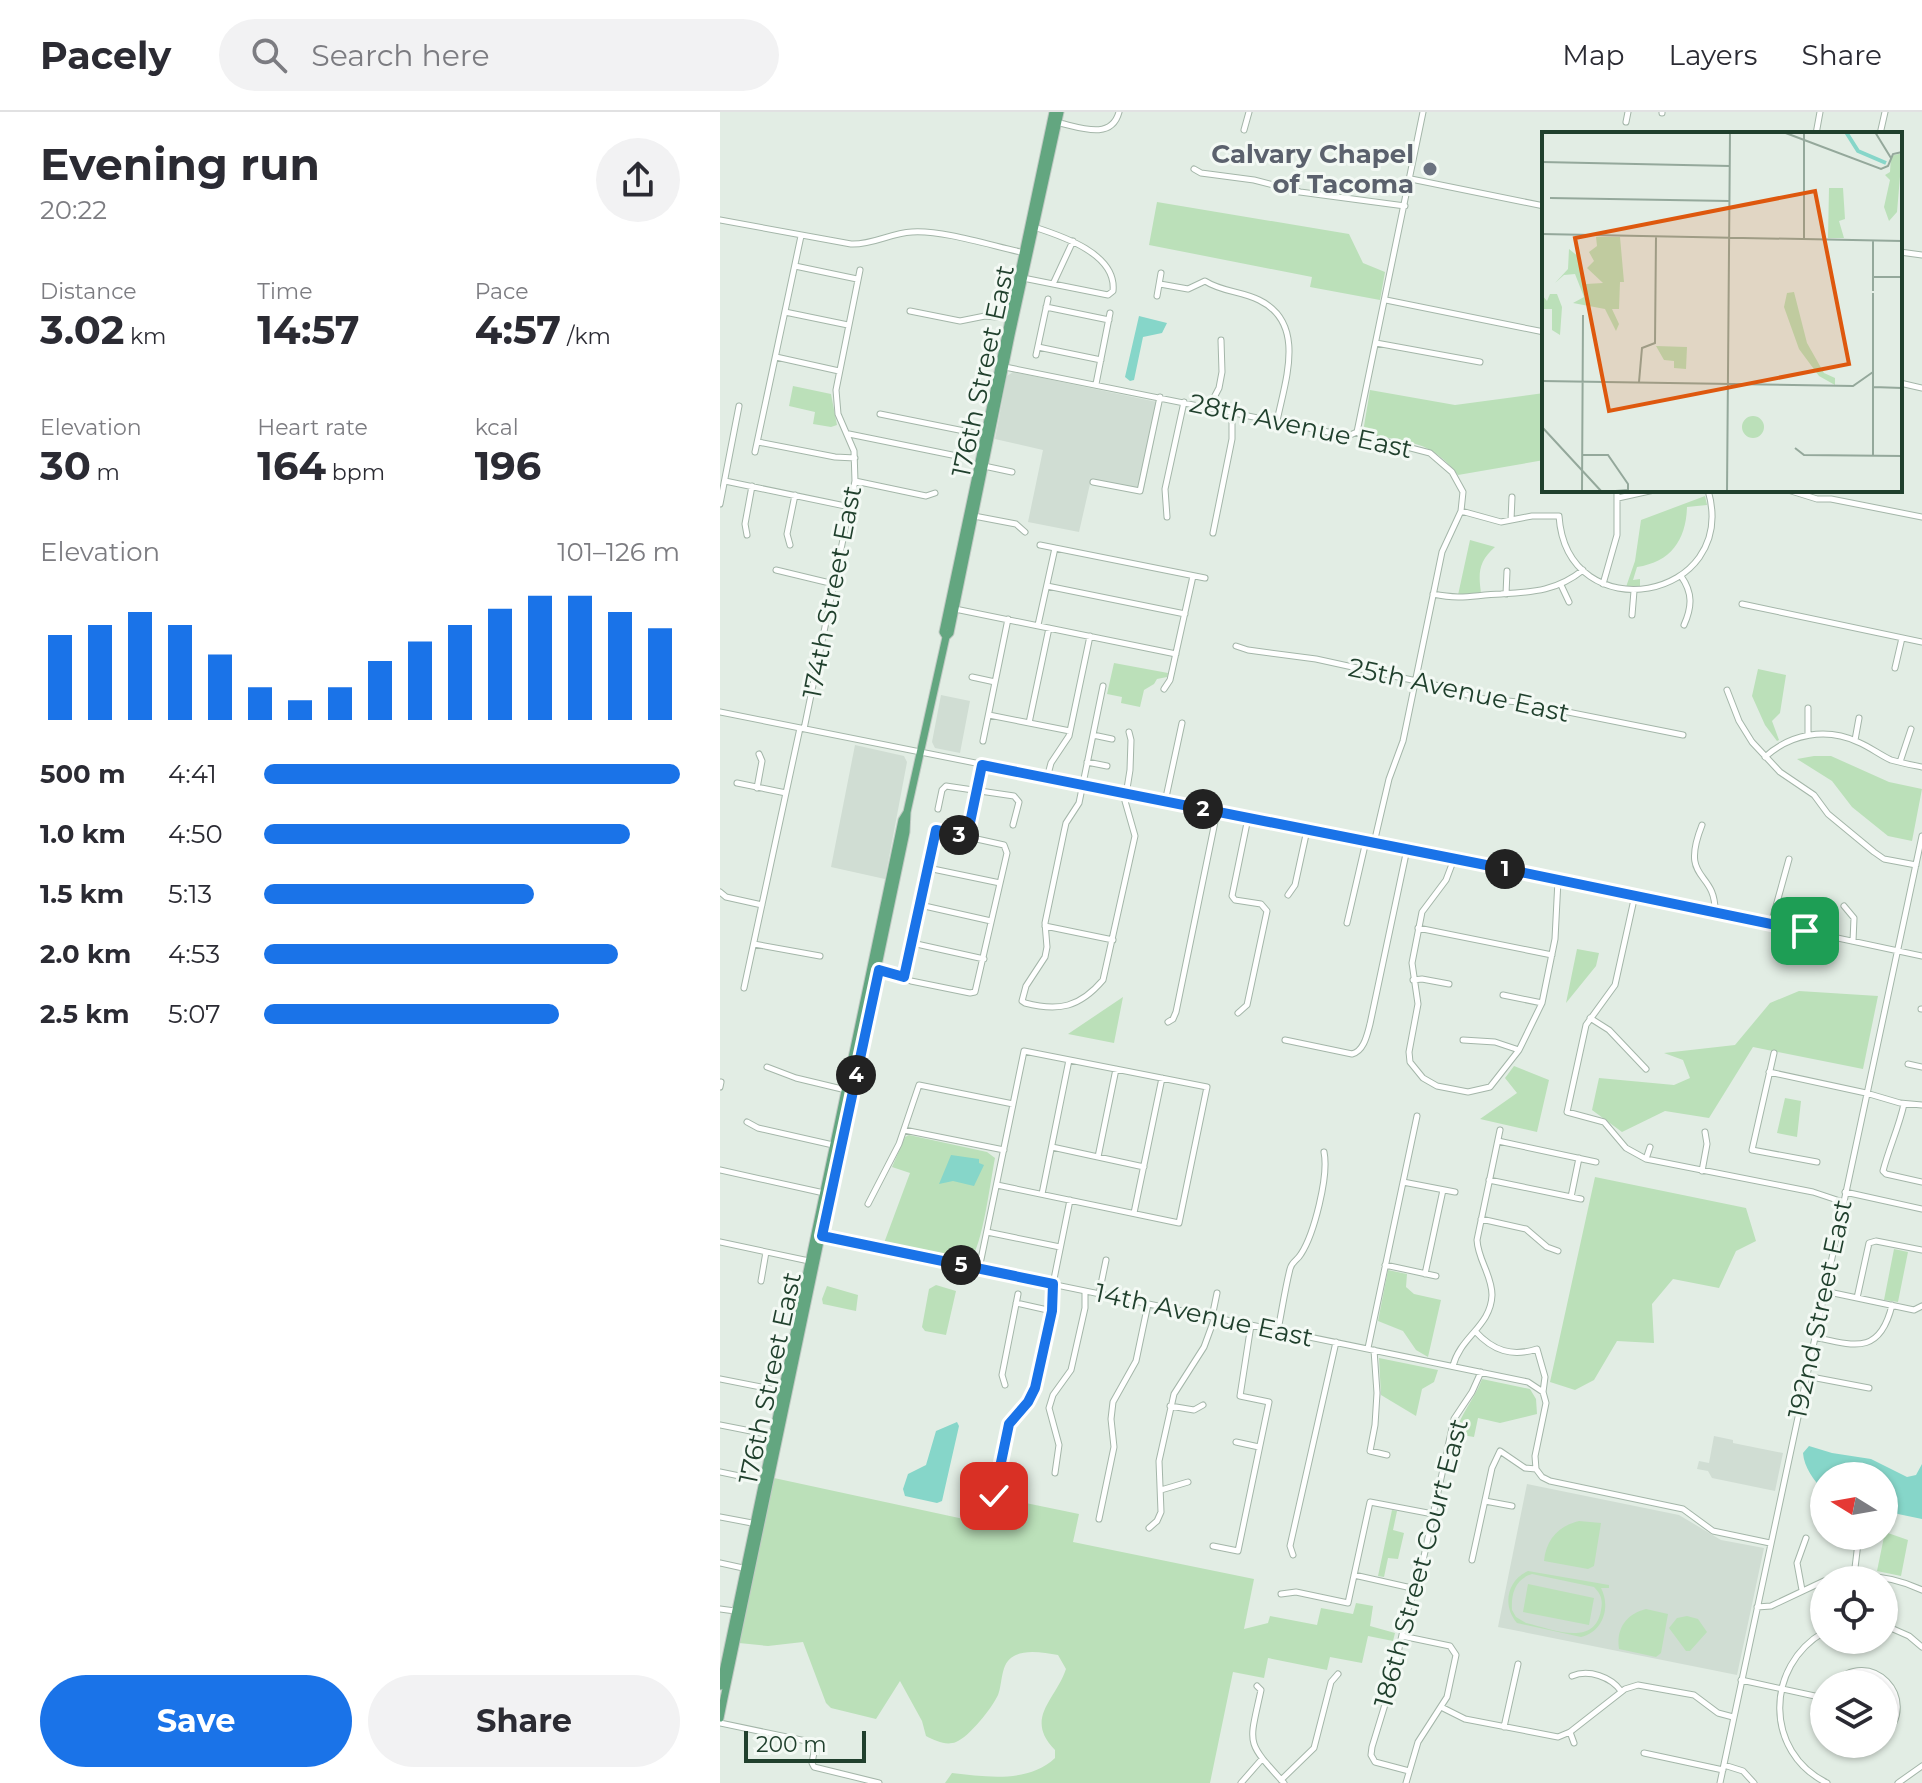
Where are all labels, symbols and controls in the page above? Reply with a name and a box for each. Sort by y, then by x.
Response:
search box [219,19,779,91]
text: Pacely [40,32,171,79]
icon: search [247,33,291,77]
text: Search here [311,37,490,74]
text: Map [1562,38,1625,72]
text: Layers [1669,38,1758,72]
text: Share [1802,38,1882,72]
inset map [1542,132,1902,492]
text: Evening run [40,137,320,191]
button: share [596,138,680,222]
place label: Calvary Chapel of Tacoma [1211,138,1414,200]
marker: Calvary Chapel of Tacoma [1421,160,1439,178]
text: 20:22 [40,194,107,226]
street label: 176th Street East [945,262,1021,480]
text: Distance [40,278,137,305]
text: Time [257,278,313,305]
text: Pace [475,278,529,305]
text: 3.02 [40,305,124,354]
text: 14:57 [257,305,360,354]
text: 4:57 [475,305,561,354]
text: km [124,323,166,350]
text: /km [561,323,611,350]
street label: 28th Avenue East [1187,387,1415,465]
text: Elevation [40,414,142,441]
text: Heart rate [257,414,368,441]
text: kcal [475,414,519,441]
text: 30 [40,441,91,490]
text: 164 [257,441,326,490]
text: 196 [475,441,541,490]
text: m [91,459,120,486]
text: bpm [326,459,385,486]
street label: 174th Street East [796,483,868,701]
text: Elevation [40,536,160,568]
text: 101–126 m [557,536,680,568]
street label: 25th Avenue East [1346,651,1572,729]
text: 500 m [40,758,125,790]
text: 4:41 [168,758,217,790]
pin: 2 [1183,789,1223,829]
text: 2 [1197,795,1209,822]
pin: 3 [939,815,979,855]
text: 1.0 km [40,818,126,850]
text: 4:50 [168,818,223,850]
text: 3 [952,821,966,848]
pin: 1 [1485,849,1525,889]
text: 1 [1501,855,1509,882]
text: 1.5 km [40,878,124,910]
text: 5:13 [168,878,212,910]
pin [1771,897,1839,965]
icon: arrive [1783,909,1827,953]
text: 2.0 km [40,938,131,970]
text: 4:53 [168,938,220,970]
text: 2.5 km [40,998,129,1030]
text: 5:07 [168,998,221,1030]
pin: 4 [836,1055,876,1095]
text: 4 [848,1061,864,1088]
street label: 192nd Street East [1781,1197,1859,1421]
pin: 5 [941,1245,981,1285]
text: 5 [954,1251,968,1278]
street label: 176th Street East [732,1269,808,1487]
street label: 14th Avenue East [1092,1276,1316,1354]
street label: 186th Street Court East [1367,1415,1475,1711]
pin [960,1462,1028,1530]
north arrow [1810,1462,1898,1550]
map controls [1810,1462,1898,1758]
icon: check [972,1474,1016,1518]
button: locate [1810,1566,1898,1654]
button: layers [1810,1670,1898,1758]
button: Save [40,1675,352,1767]
button: Share [368,1675,680,1767]
scale bar [744,1727,866,1763]
text: 200 m [756,1731,827,1758]

